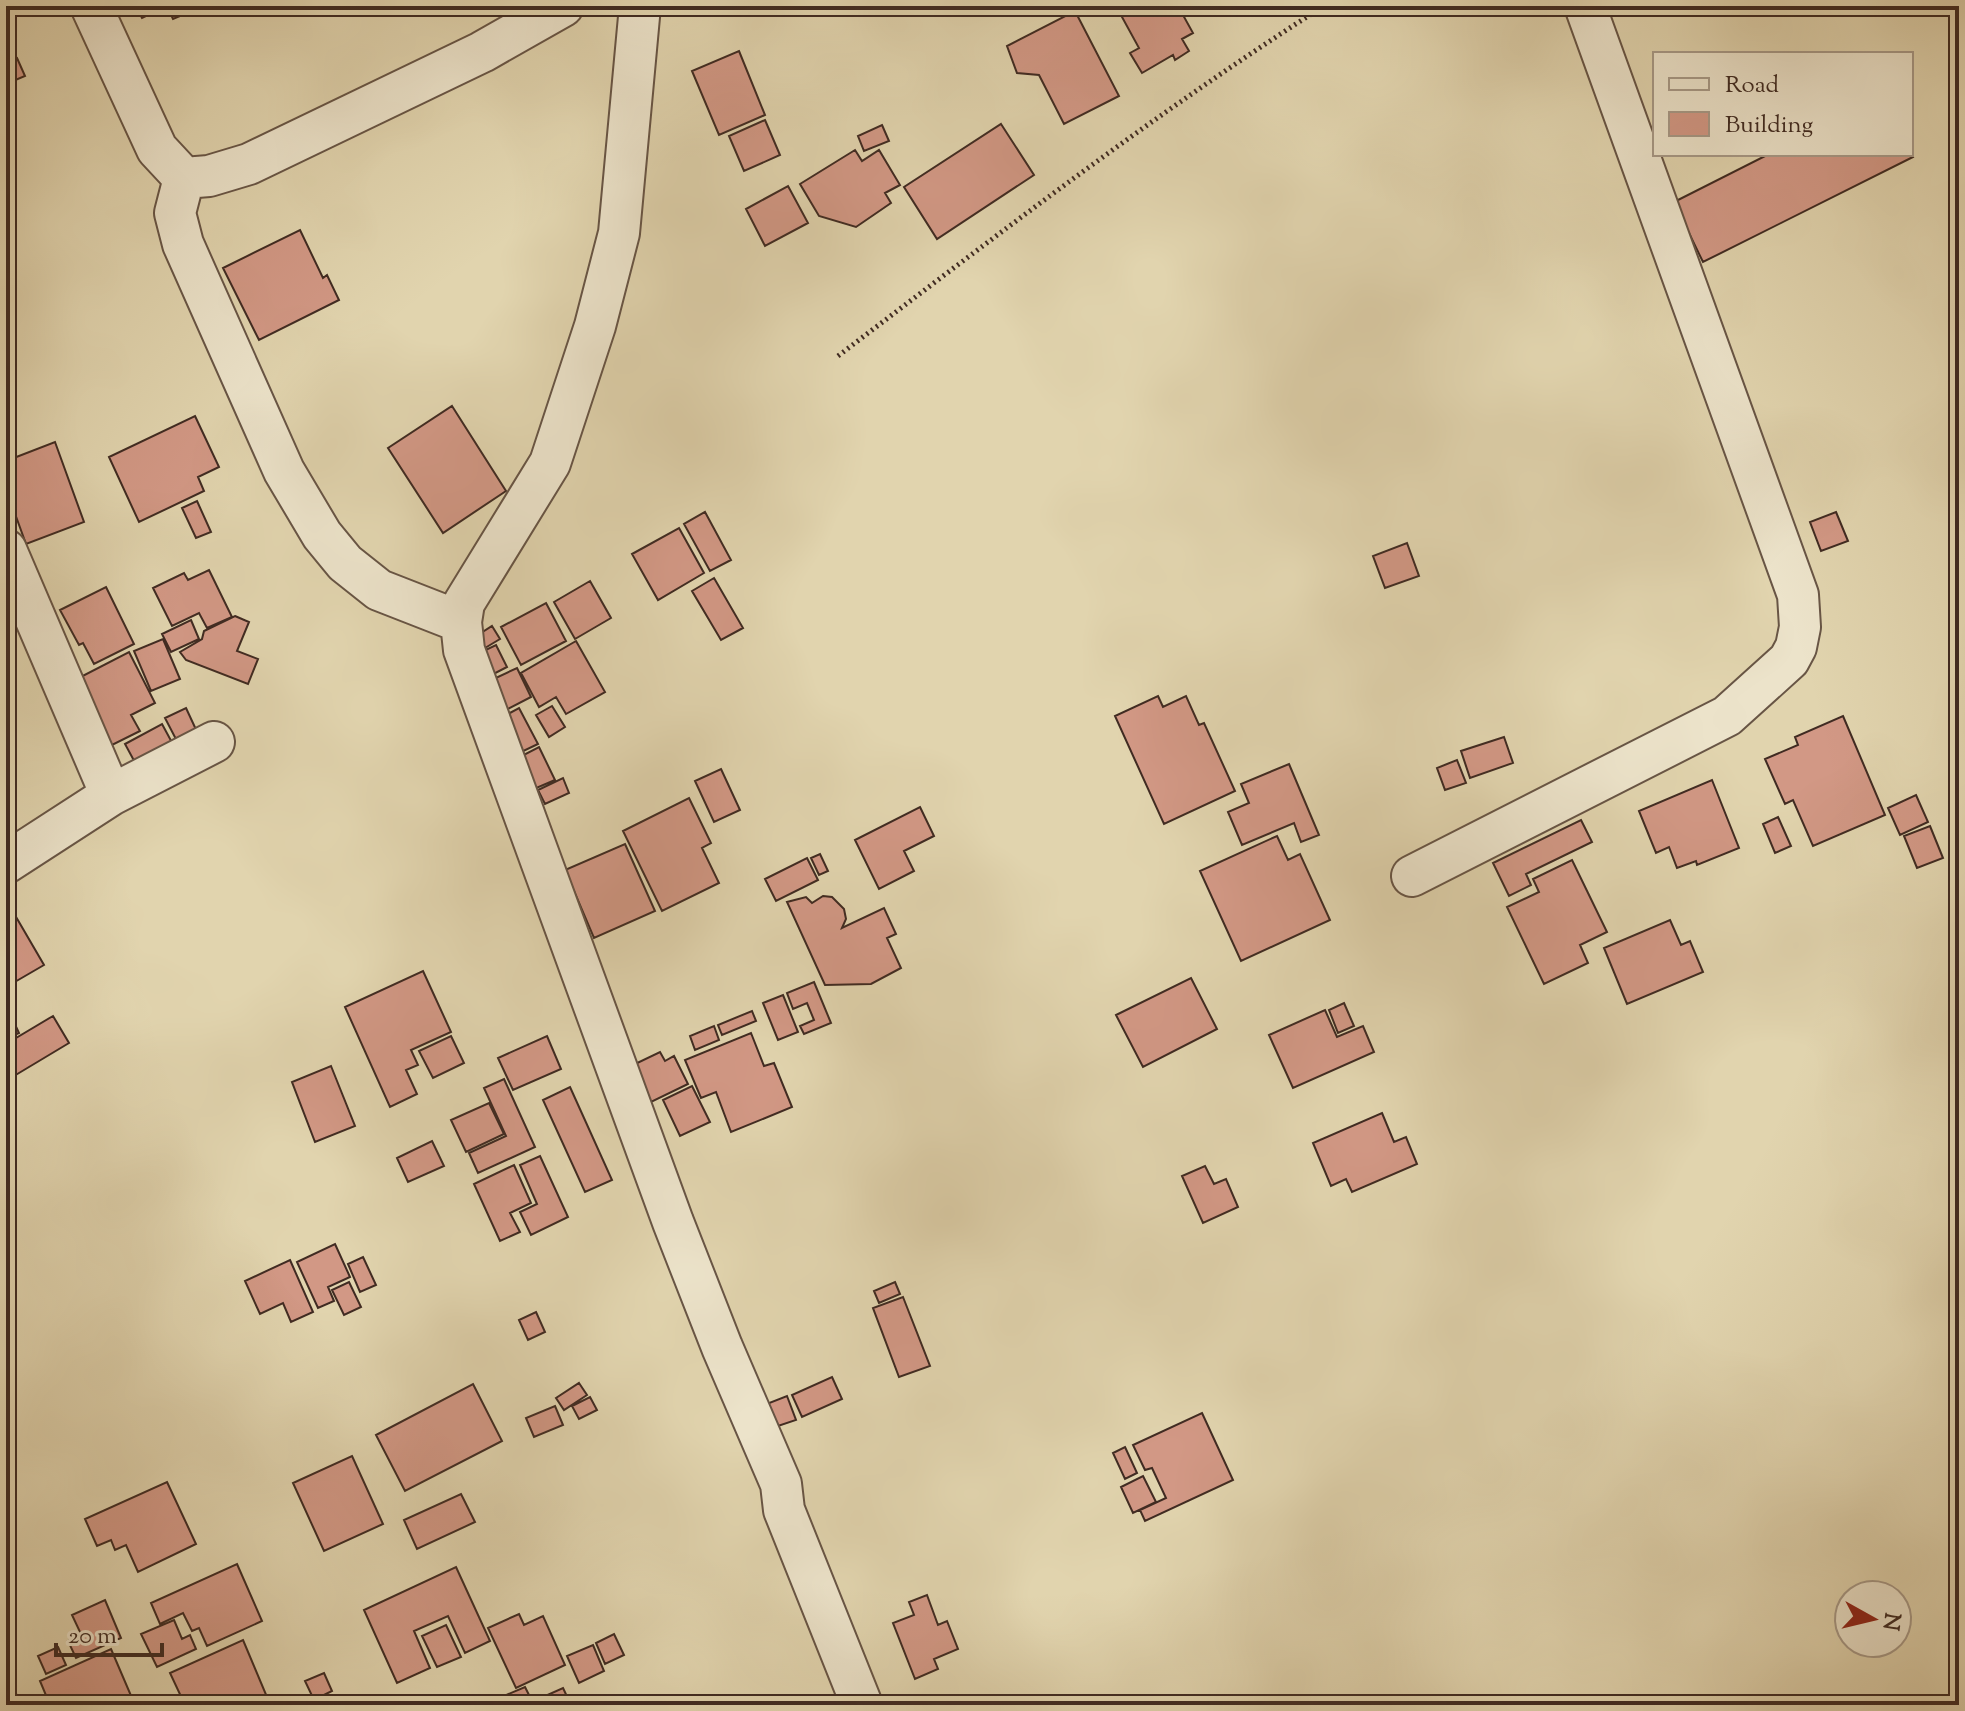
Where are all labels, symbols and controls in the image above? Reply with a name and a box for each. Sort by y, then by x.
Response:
legend [1653,52,1913,156]
text: Road [1725,69,1779,103]
text: Building [1725,109,1814,143]
north arrow [1833,1579,1913,1659]
scale bar [56,1607,162,1657]
text: N [1873,1610,1907,1633]
text: 20 m [68,1620,117,1654]

